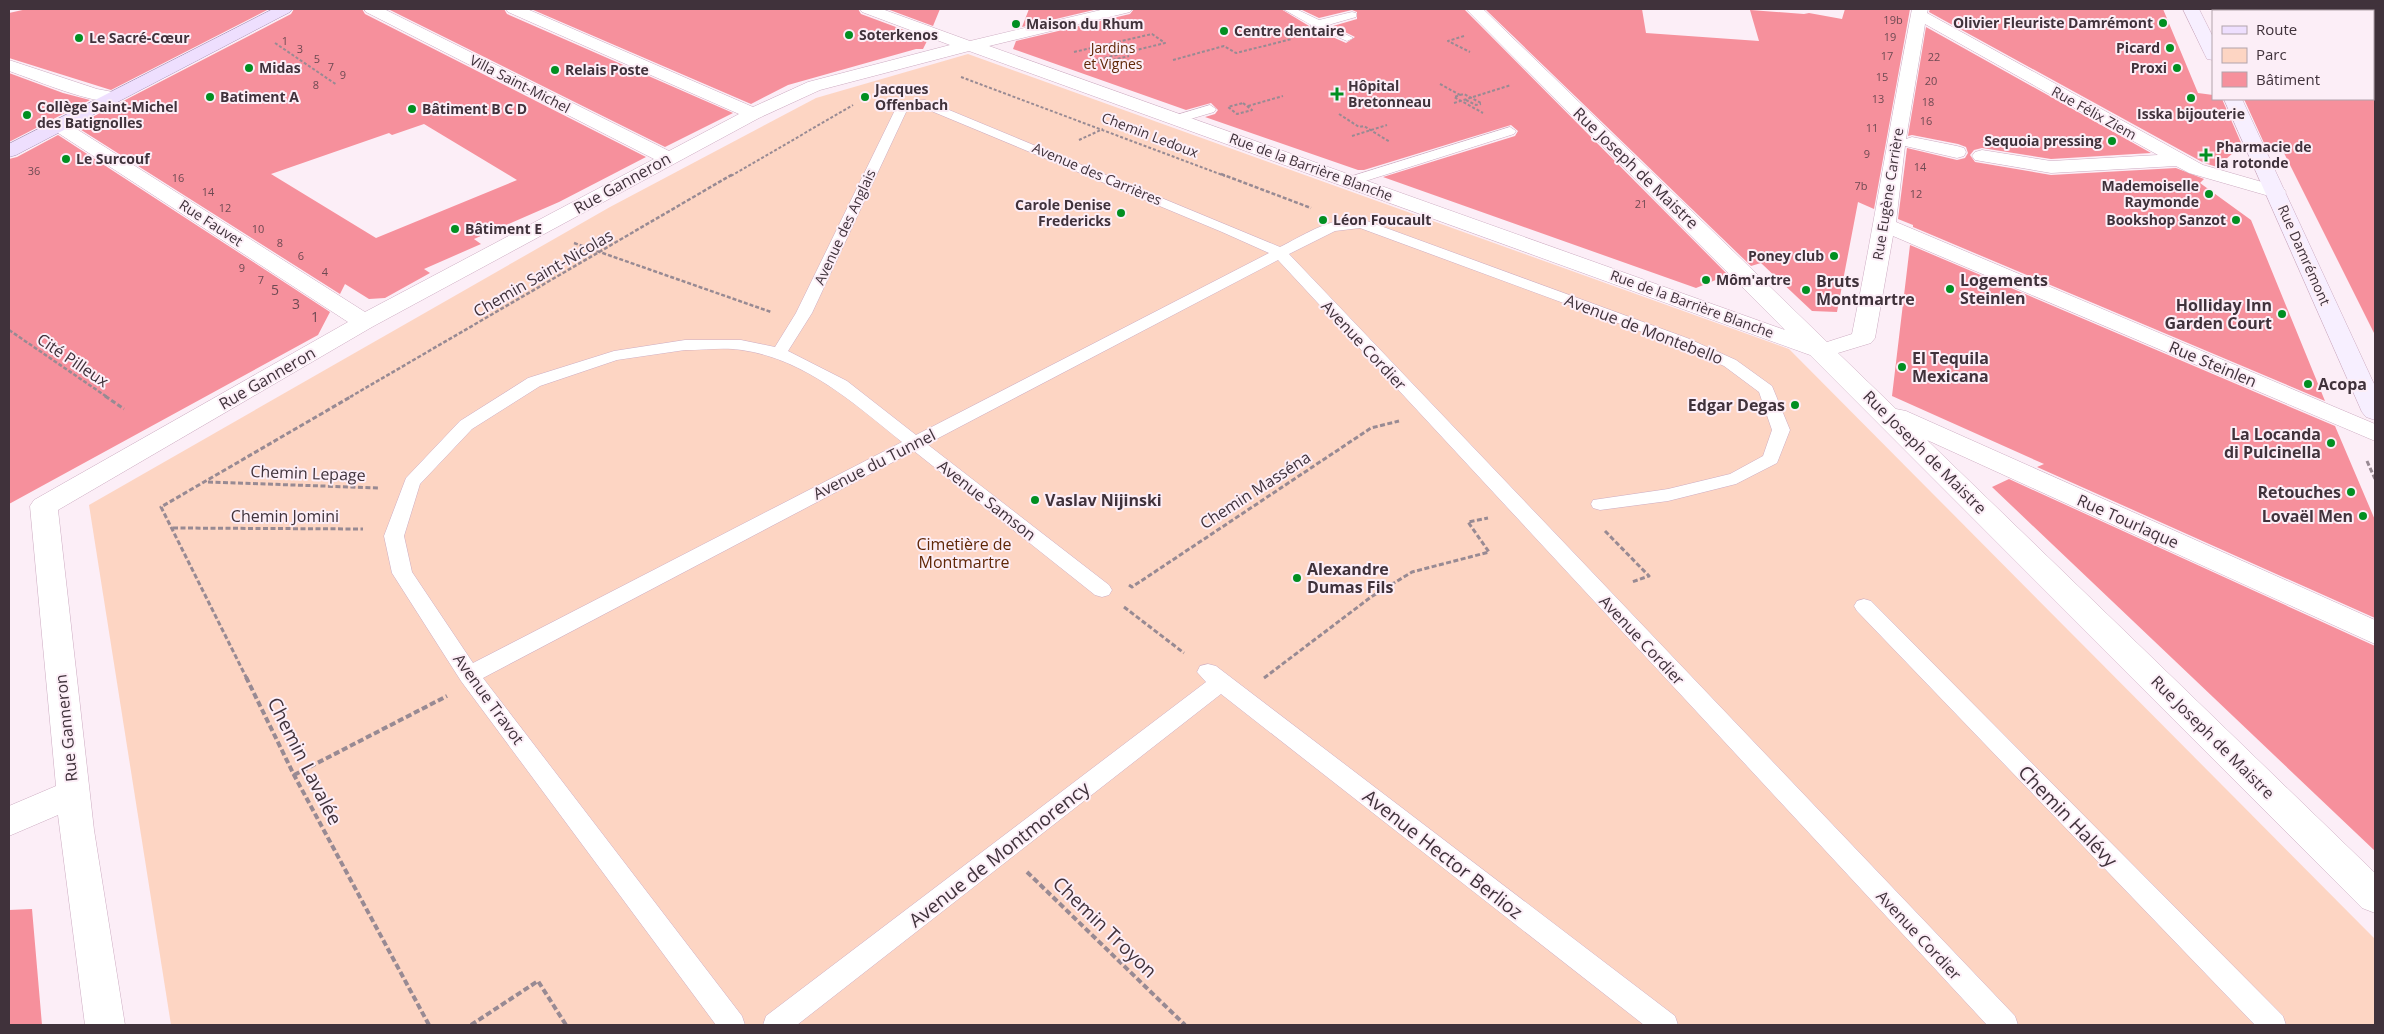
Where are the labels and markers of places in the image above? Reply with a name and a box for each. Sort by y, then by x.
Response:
place label: Olivier Fleuriste Damrémont [1953,13,2153,32]
place label: Maison du Rhum [1026,14,1143,33]
marker: Olivier Fleuriste Damrémont [2157,17,2169,29]
marker: Maison du Rhum [1010,18,1022,30]
place label: Centre dentaire [1234,21,1345,40]
place label: Soterkenos [859,25,938,44]
marker: Centre dentaire [1218,25,1230,37]
place label: Le Sacré-Cœur [89,28,190,47]
marker: Soterkenos [843,29,855,41]
marker: Le Sacré-Cœur [73,32,85,44]
place label: Picard [2116,38,2160,57]
marker: Picard [2164,42,2176,54]
place label: Midas [259,58,301,77]
place label: Proxi [2131,58,2167,77]
place label: Relais Poste [565,60,649,79]
marker: Midas [243,62,255,74]
marker: Proxi [2171,62,2183,74]
marker: Relais Poste [549,64,561,76]
place label: Hôpital Bretonneau [1348,76,1431,111]
place label: Jacques Offenbach [873,79,948,114]
place label: Batiment A [220,87,299,106]
marker: Hôpital Bretonneau [1330,87,1344,101]
marker: Batiment A [204,91,216,103]
marker: Jacques Offenbach [859,91,871,103]
marker: Isska bijouterie [2185,92,2197,104]
place label: Collège Saint-Michel des Batignolles [37,97,178,132]
place label: Bâtiment B C D [422,99,527,118]
marker: Bâtiment B C D [406,103,418,115]
place label: Isska bijouterie [2137,104,2245,123]
marker: Collège Saint-Michel des Batignolles [21,109,33,121]
place label: Sequoia pressing [1984,131,2102,150]
marker: Sequoia pressing [2106,135,2118,147]
place label: Pharmacie de la rotonde [2216,137,2312,172]
place label: Le Surcouf [76,149,151,168]
marker: Pharmacie de la rotonde [2200,149,2212,161]
marker: Le Surcouf [60,153,72,165]
place label: Mademoiselle Raymonde [2101,176,2199,211]
marker: Mademoiselle Raymonde [2203,188,2215,200]
place label: Carole Denise Fredericks [1015,195,1111,230]
marker: Carole Denise Fredericks [1115,207,1127,219]
place label: Léon Foucault [1333,210,1431,229]
place label: Bookshop Sanzot [2106,210,2226,229]
marker: Léon Foucault [1317,214,1329,226]
marker: Bookshop Sanzot [2230,214,2242,226]
place label: Bâtiment E [465,219,542,238]
marker: Bâtiment E [449,223,461,235]
place label: Poney club [1748,246,1824,265]
marker: Poney club [1828,250,1840,262]
place label: Logements Steinlen [1960,269,2048,309]
place label: Môm'artre [1716,270,1791,289]
place label: Bruts Montmartre [1816,270,1915,310]
marker: Môm'artre [1700,274,1712,286]
marker: Logements Steinlen [1944,283,1956,295]
marker: Bruts Montmartre [1800,284,1812,296]
place label: Holliday Inn Garden Court [2164,294,2272,334]
marker: Holliday Inn Garden Court [2276,308,2288,320]
place label: El Tequila Mexicana [1912,347,1989,387]
marker: El Tequila Mexicana [1896,361,1908,373]
place label: Acopa [2318,373,2367,395]
marker: Acopa [2302,378,2314,390]
place label: Edgar Degas [1688,394,1785,416]
marker: Edgar Degas [1789,399,1801,411]
place label: La Locanda di Pulcinella [2224,423,2321,463]
marker: La Locanda di Pulcinella [2325,437,2337,449]
place label: Retouches [2257,481,2341,503]
marker: Retouches [2345,486,2357,498]
place label: Vaslav Nijinski [1045,489,1162,511]
marker: Vaslav Nijinski [1029,494,1041,506]
place label: Lovaël Men [2262,505,2353,527]
marker: Lovaël Men [2357,510,2369,522]
place label: Alexandre Dumas Fils [1307,558,1393,598]
marker: Alexandre Dumas Fils [1291,572,1303,584]

